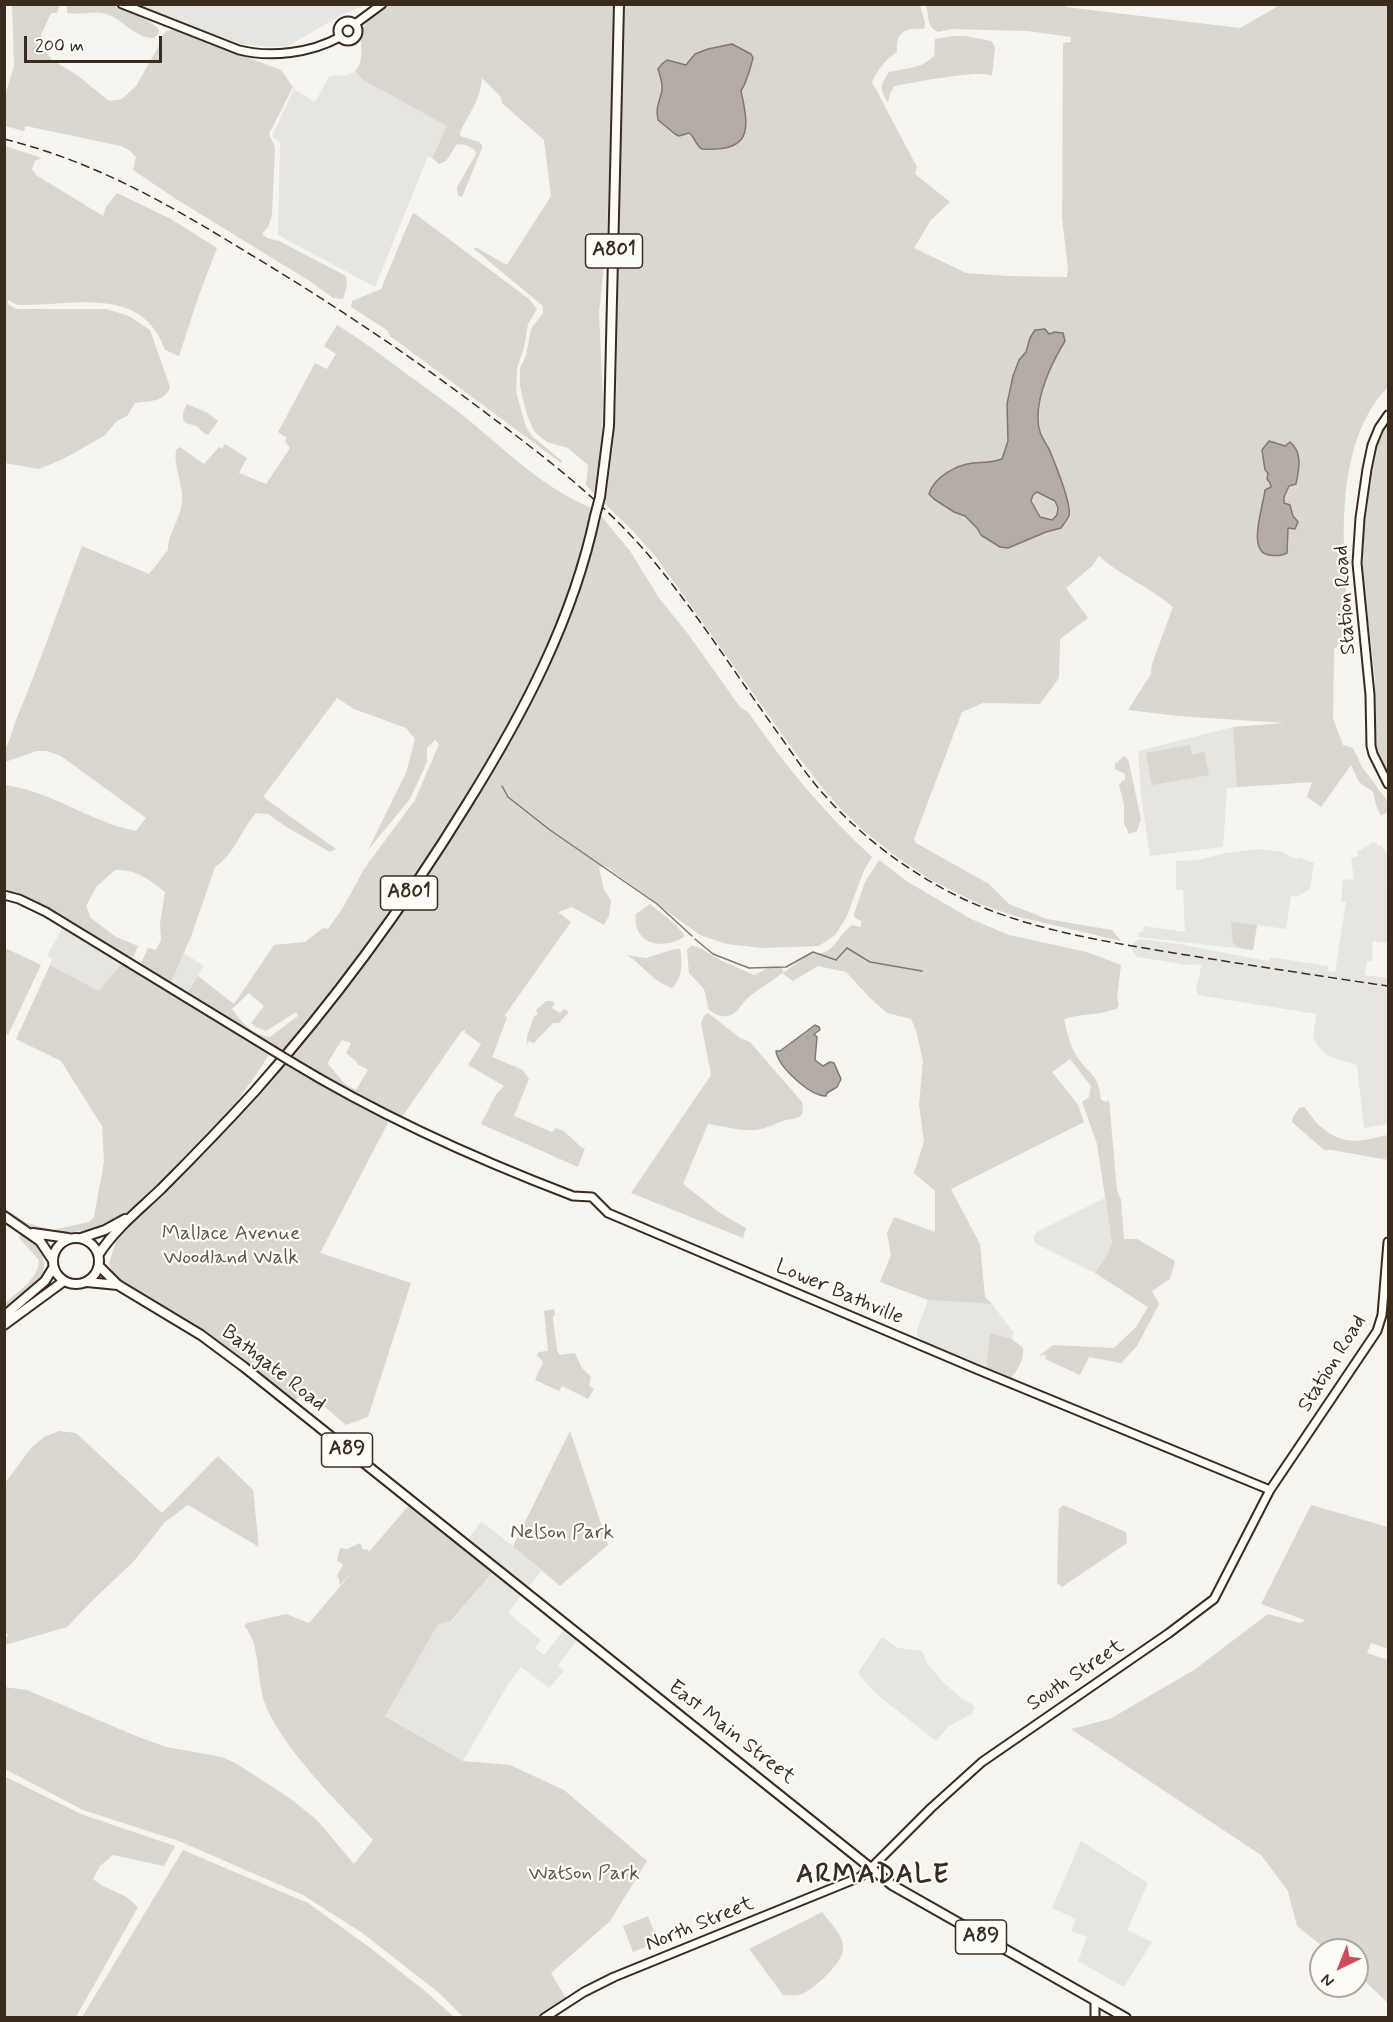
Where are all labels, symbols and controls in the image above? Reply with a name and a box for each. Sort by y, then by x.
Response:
scale bar [27,24,165,62]
text: 200 m [35,34,84,58]
road number: A801 [586,234,642,268]
street label: Station Road [1330,544,1362,656]
road number: A801 [380,876,438,910]
park label: Mallace Avenue Woodland Walk [162,1222,300,1272]
street label: Lower Bathville [771,1255,907,1331]
street label: Station Road [1293,1311,1373,1417]
street label: Bathgate Road [216,1320,330,1418]
road number: A89 [322,1433,372,1467]
park label: Nelson Park [510,1521,614,1547]
street label: South Street [1023,1634,1129,1718]
street label: East Main Street [662,1676,800,1790]
district label: ARMADALE [795,1860,951,1892]
park label: Watson Park [528,1862,640,1888]
street label: North Street [642,1892,758,1958]
road number: A89 [956,1920,1006,1954]
north arrow [1309,1938,1369,1998]
text: N [1317,1969,1339,1991]

